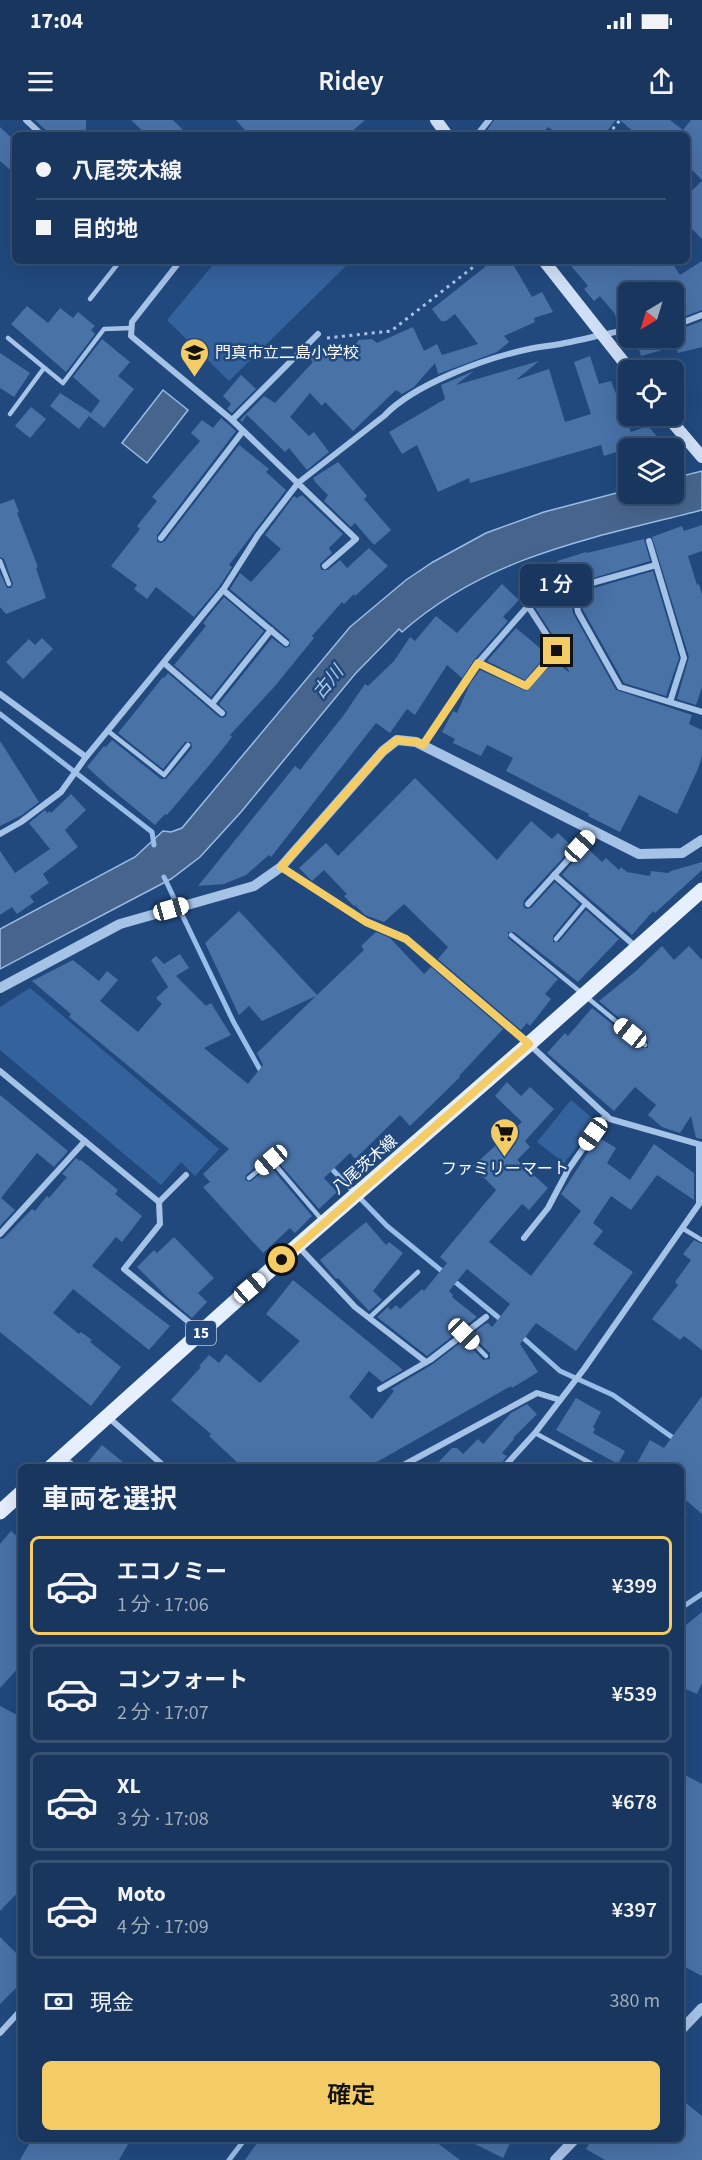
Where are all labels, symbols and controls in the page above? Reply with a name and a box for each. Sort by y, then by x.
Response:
text: 17:04 [30,5,83,37]
text: Ridey [318,62,384,101]
icon: menu [24,65,57,98]
icon: share [645,65,678,98]
text: 八尾茨木線 [72,155,182,187]
text: 目的地 [72,213,138,245]
north arrow [618,282,684,348]
map controls [618,282,684,504]
school or university icon: 門真市立二島小学校 [178,336,210,378]
place label: 門真市立二島小学校 [215,342,359,364]
button: locate [618,360,684,426]
button: layers [618,438,684,504]
callout: 1 分 [521,564,593,606]
text: 1 分 [539,571,573,599]
route end [543,637,570,664]
water label: 古川 [307,659,351,704]
car [561,827,599,865]
car [151,895,191,923]
car [610,1015,650,1051]
car [575,1114,611,1154]
supermarket icon: ファミリーマート [489,1116,521,1158]
street label: 八尾茨木線 [327,1130,402,1199]
car [251,1142,291,1178]
place label: ファミリーマート [441,1158,569,1180]
route start [268,1246,295,1273]
car [231,1269,269,1307]
car [445,1315,483,1353]
road number: 15 [186,1321,216,1345]
text: 車両を選択 [42,1480,177,1519]
text: エコノミー [117,1556,227,1588]
icon: car [45,1559,99,1613]
text: ¥399 [612,1570,657,1602]
text: 1 分 · 17:06 [117,1591,209,1619]
text: コンフォート [117,1664,248,1696]
icon: car [45,1667,99,1721]
text: ¥539 [612,1678,657,1710]
text: 2 分 · 17:07 [117,1699,209,1727]
text: XL [117,1770,141,1802]
icon: car [45,1775,99,1829]
text: ¥678 [612,1786,657,1818]
text: 3 分 · 17:08 [117,1805,209,1833]
text: Moto [117,1878,166,1910]
icon: car [45,1883,99,1937]
text: ¥397 [612,1894,657,1926]
text: 4 分 · 17:09 [117,1913,209,1941]
icon: cash [42,1985,75,2018]
text: 現金 [90,1987,134,2019]
text: 380 m [610,1987,660,2015]
button: 確定 [42,2061,660,2130]

